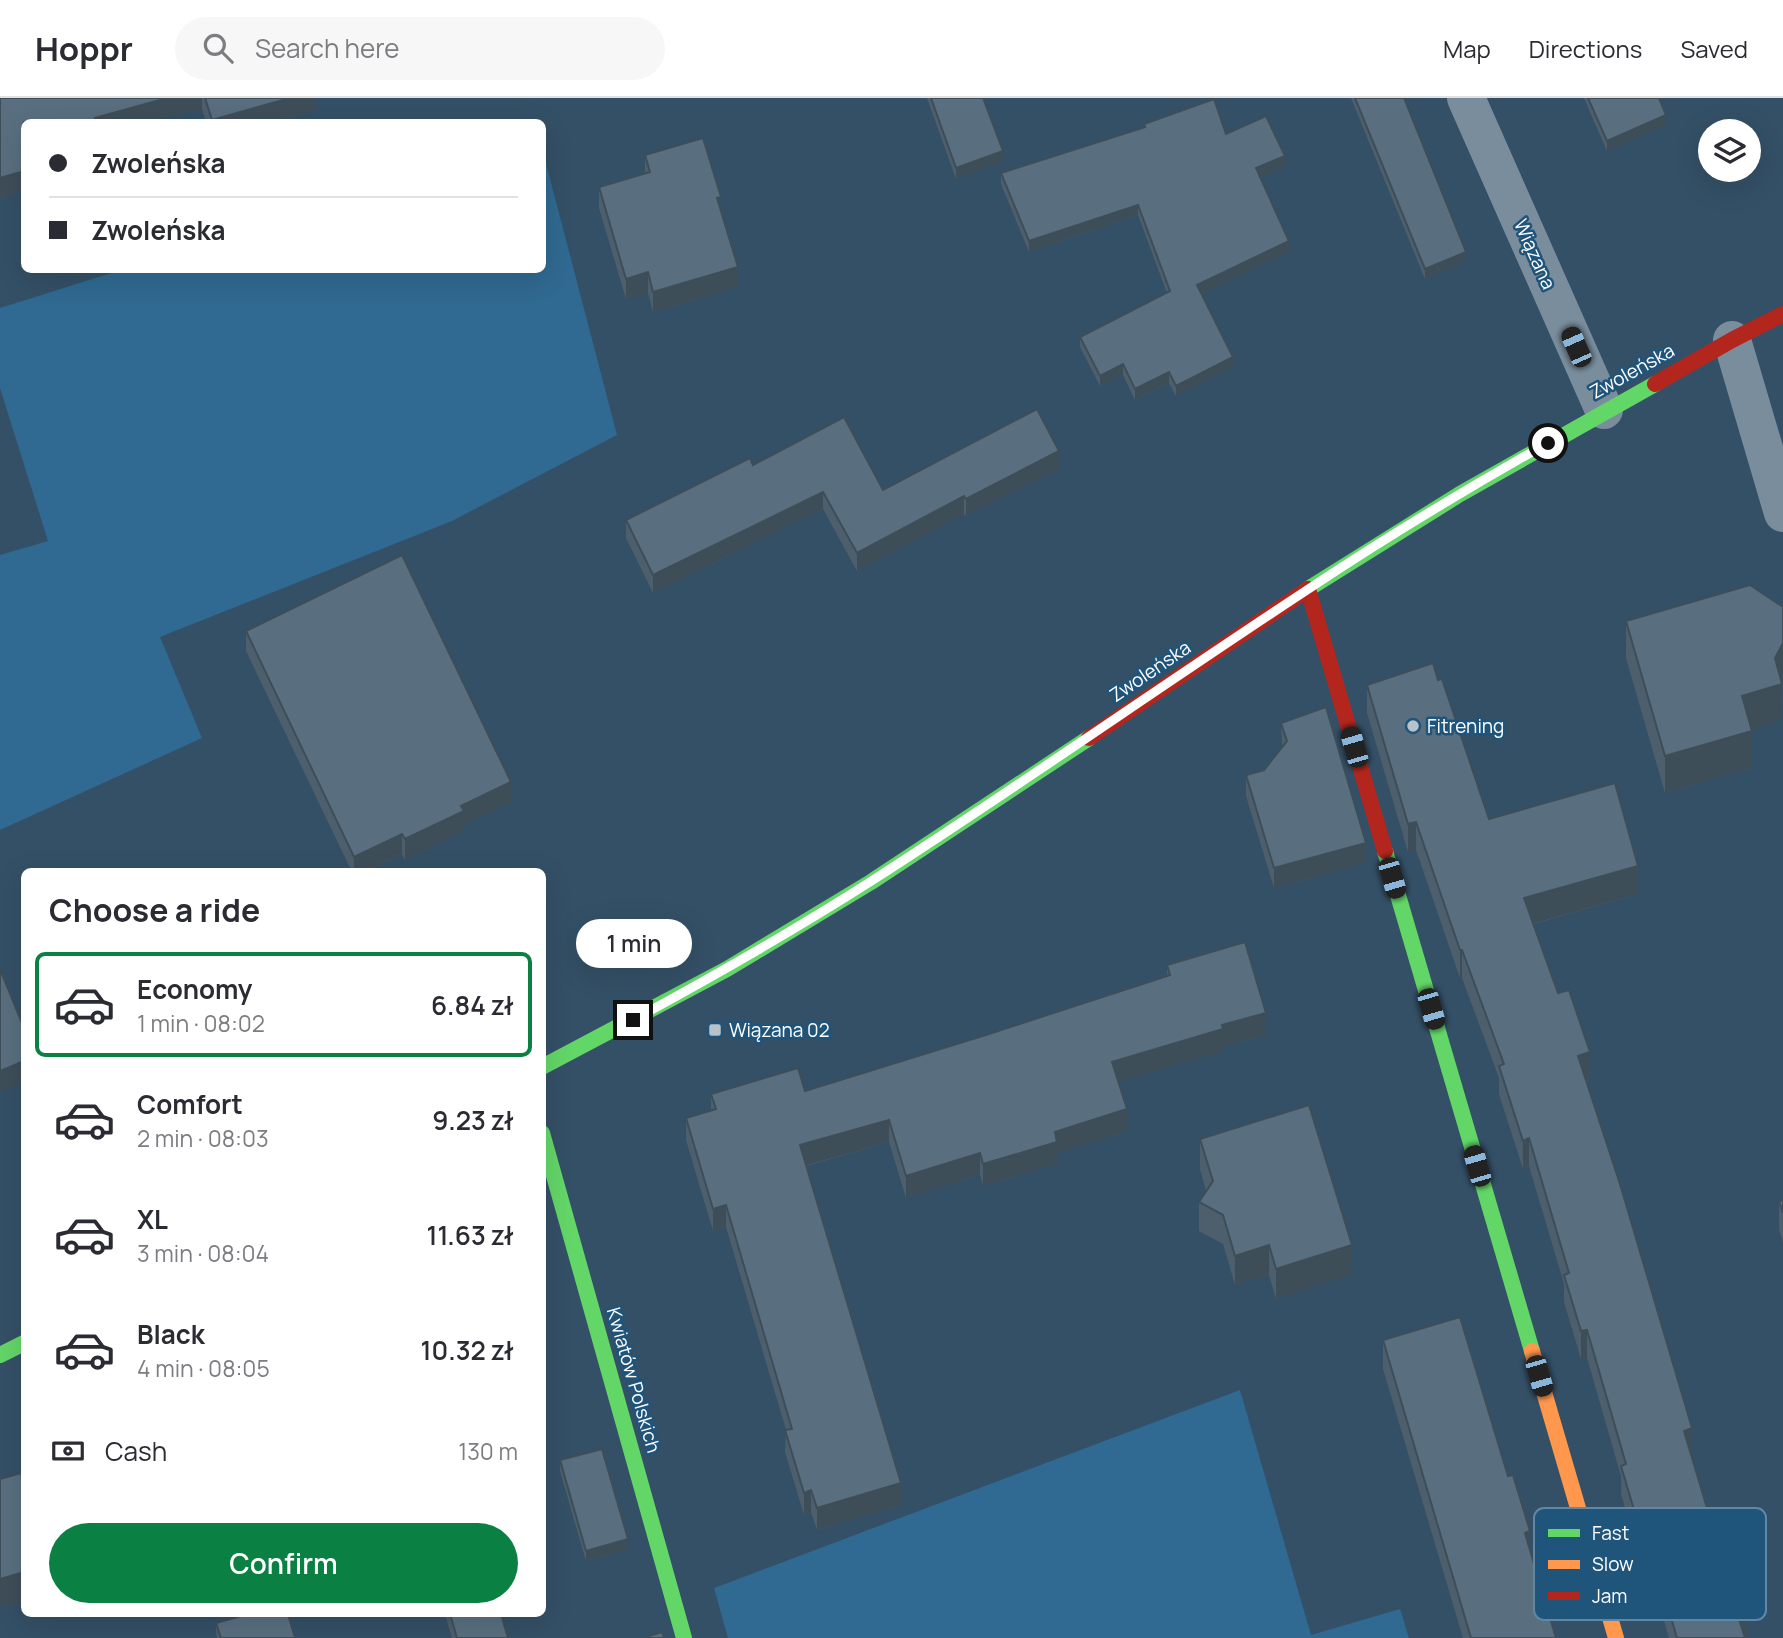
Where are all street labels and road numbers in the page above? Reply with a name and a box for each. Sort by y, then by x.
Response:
street label: Wiązana [1508,215,1562,293]
street label: Zwoleńska [1585,337,1679,405]
street label: Zwoleńska [1104,634,1196,708]
street label: Kwiatów Polskich [601,1304,667,1456]

